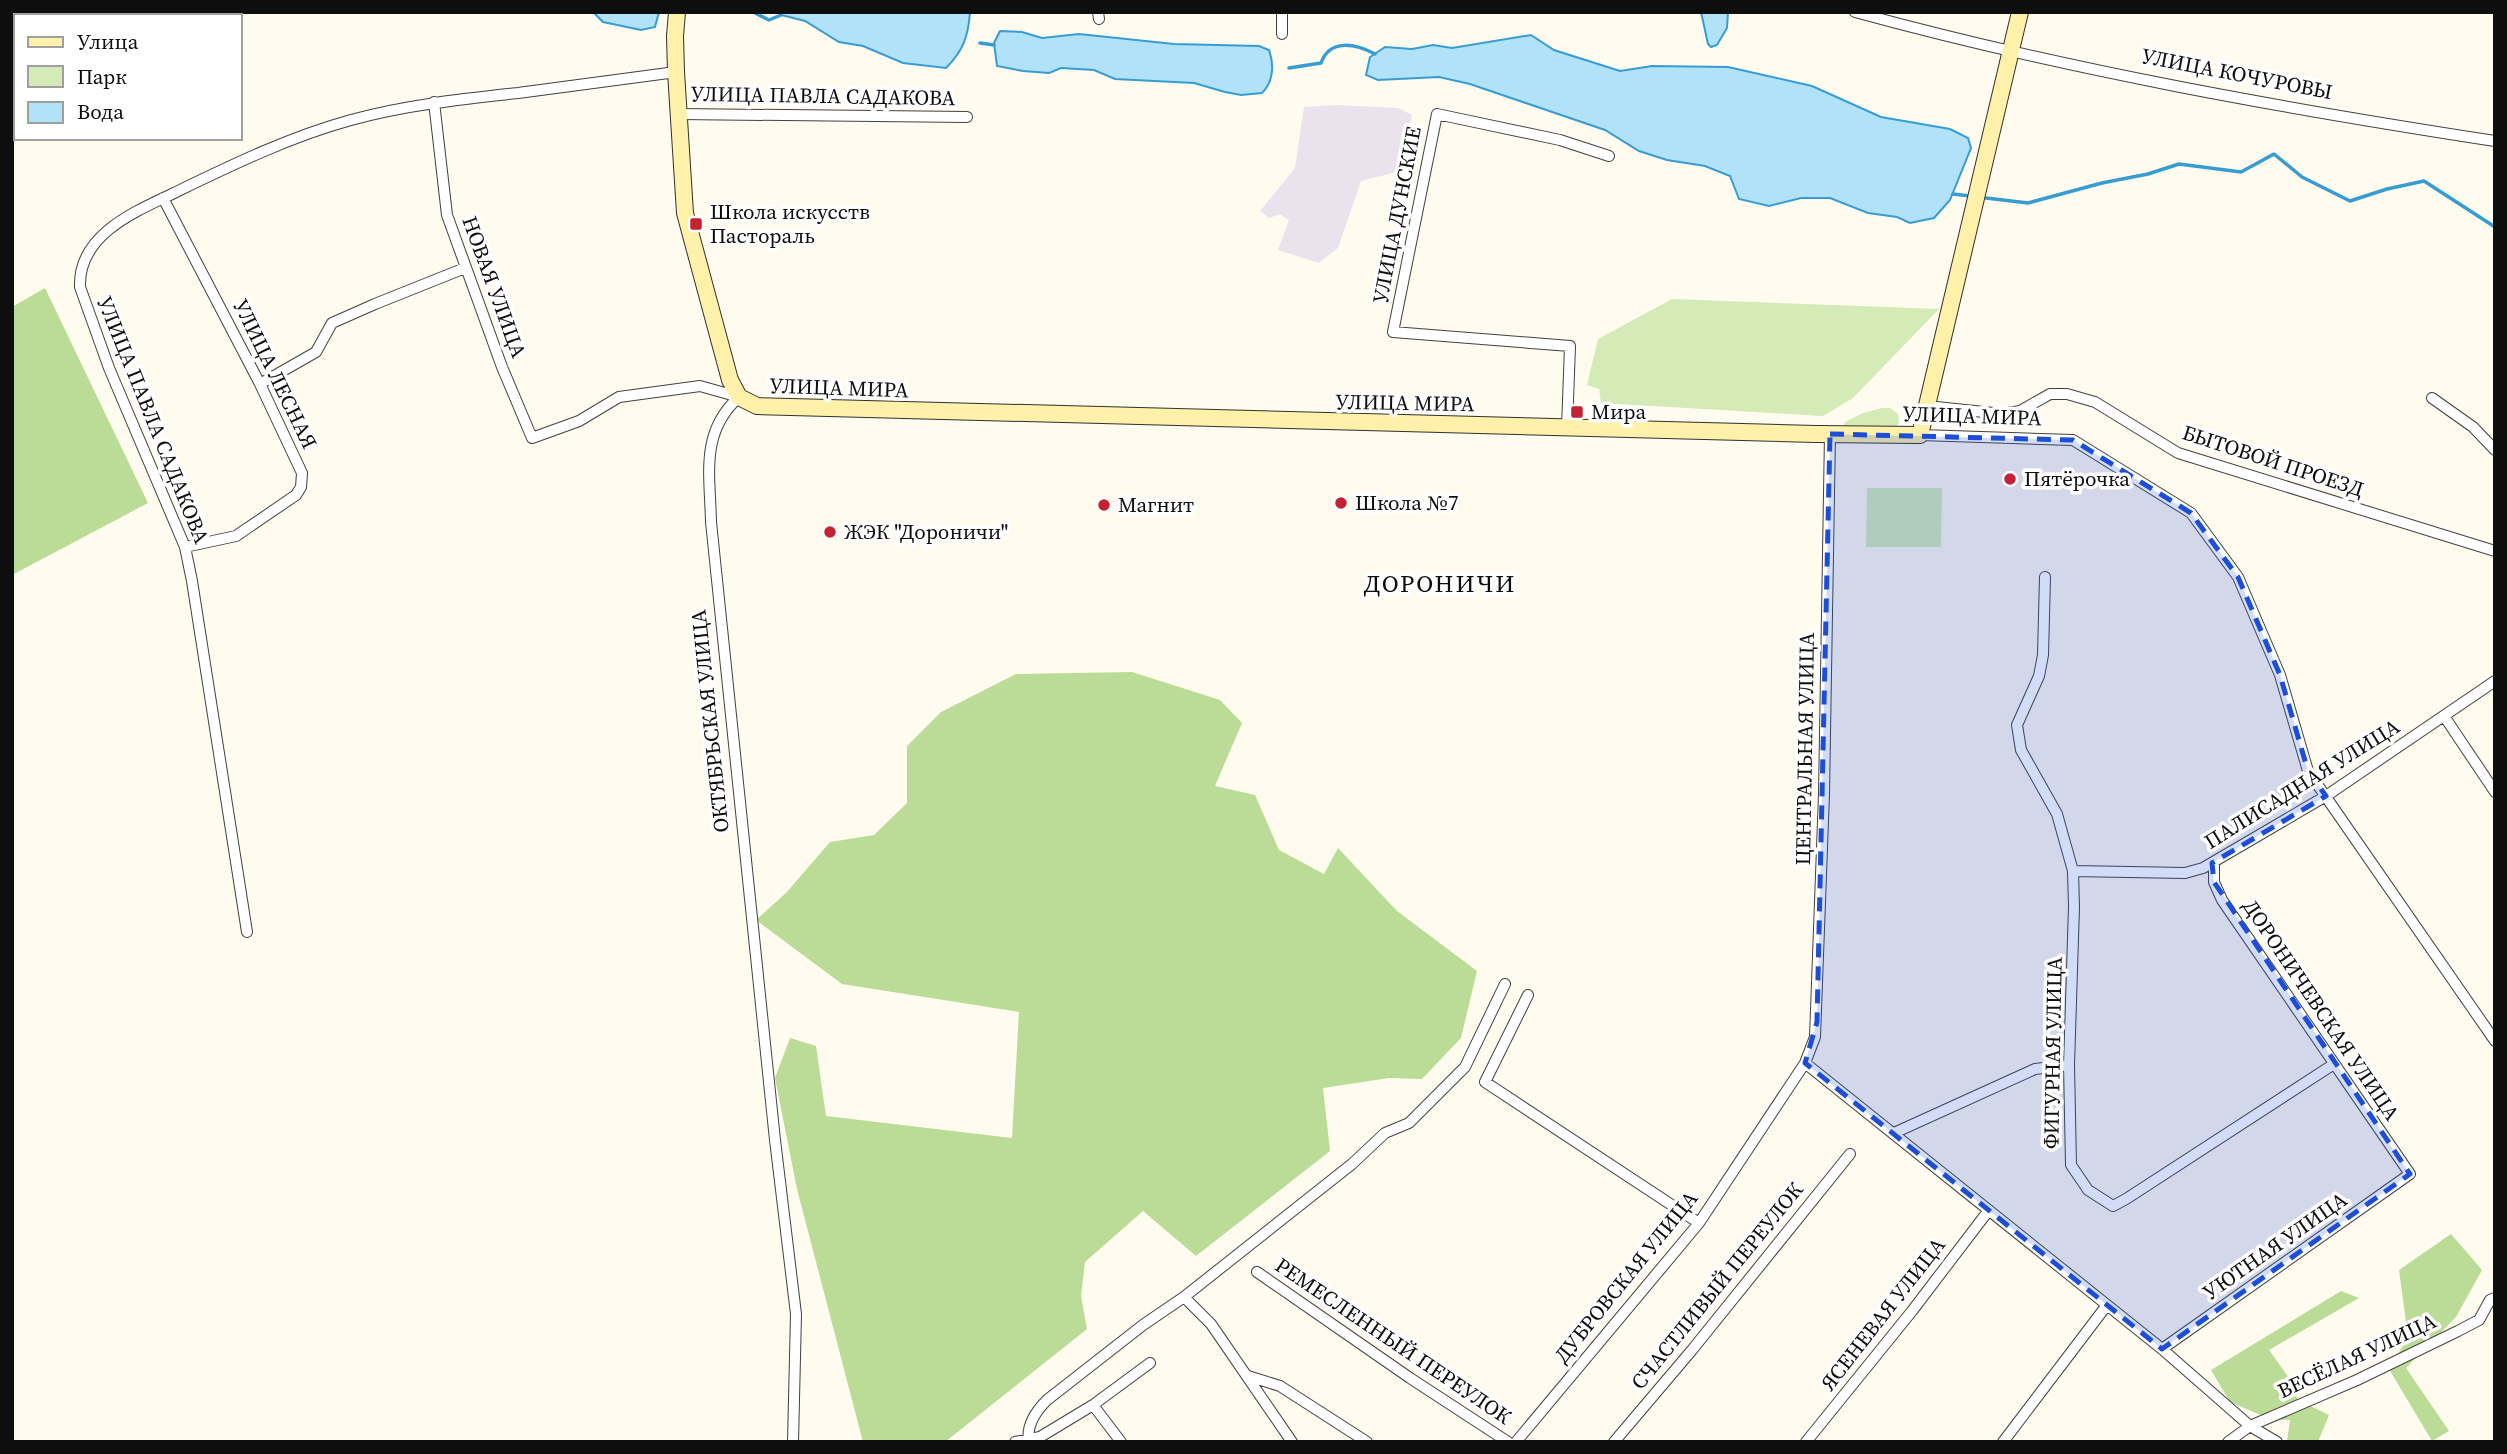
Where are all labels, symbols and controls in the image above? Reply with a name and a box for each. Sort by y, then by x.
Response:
legend [14,14,242,140]
text: Улица [77,27,139,56]
street label: УЛИЦА КОЧУРОВЫ [2139,41,2335,106]
text: Парк [77,62,127,91]
street label: УЛИЦА ПАВЛА САДАКОВА [690,79,956,112]
text: Вода [77,97,124,126]
street label: УЛИЦА ДУНСКИЕ [1365,124,1428,306]
place label: Школа искусств Пастораль [710,197,870,250]
street label: НОВАЯ УЛИЦА [455,212,534,362]
marker: Школа искусств Пастораль [688,216,704,232]
street label: УЛИЦА ПАВЛА САДАКОВА [90,292,216,548]
street label: УЛИЦА ЛЕСНАЯ [227,294,324,453]
street label: УЛИЦА МИРА [769,371,909,404]
street label: УЛИЦА МИРА [1335,387,1475,418]
place label: Мира [1591,397,1647,426]
street label: УЛИЦА МИРА [1902,399,2042,432]
marker: Мира [1569,404,1585,420]
street label: БЫТОВОЙ ПРОЕЗД [2179,418,2368,504]
place label: Пятёрочка [2024,464,2130,493]
marker: Пятёрочка [2002,471,2018,487]
place label: Школа №7 [1355,488,1459,517]
place label: Магнит [1118,490,1194,519]
marker: Школа №7 [1333,495,1349,511]
marker: Магнит [1096,497,1112,513]
place label: ЖЭК "Дороничи" [844,517,1008,546]
marker: ЖЭК "Дороничи" [822,524,838,540]
district label: ДОРОНИЧИ [1364,567,1516,600]
street label: ОКТЯБРЬСКАЯ УЛИЦА [683,608,736,834]
street label: ЦЕНТРАЛЬНАЯ УЛИЦА [1788,632,1821,866]
street label: ПАЛИСАДНАЯ УЛИЦА [2199,712,2405,856]
street label: ДОРОНИЧЕВСКАЯ УЛИЦА [2236,893,2407,1126]
street label: ФИГУРНАЯ УЛИЦА [2036,957,2069,1149]
street label: СЧАСТЛИВЫЙ ПЕРЕУЛОК [1624,1176,1810,1395]
street label: ДУБРОВСКАЯ УЛИЦА [1547,1184,1704,1369]
street label: УЮТНАЯ УЛИЦА [2197,1185,2353,1306]
street label: ЯСЕНЕВАЯ УЛИЦА [1814,1231,1952,1396]
street label: РЕМЕСЛЕННЫЙ ПЕРЕУЛОК [1270,1251,1517,1431]
street label: ВЕСЁЛАЯ УЛИЦА [2273,1306,2441,1405]

